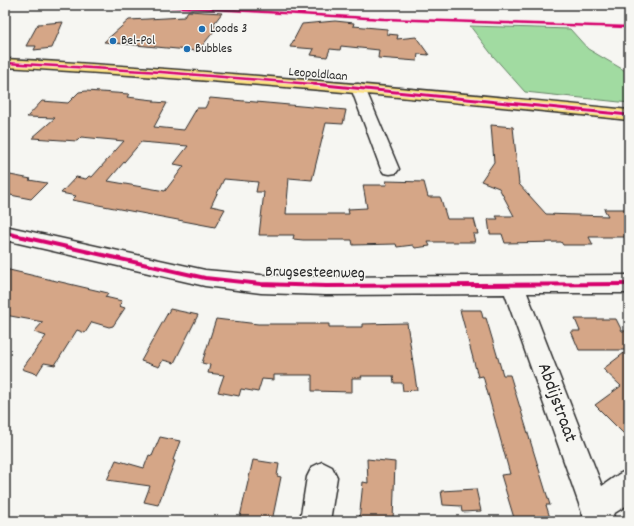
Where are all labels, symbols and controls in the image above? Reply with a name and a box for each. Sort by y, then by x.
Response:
place label: Loods 3 [210,20,247,39]
marker: Loods 3 [197,24,207,34]
place label: Bel-Pol [121,32,155,51]
marker: Bel-Pol [108,36,118,46]
place label: Bubbles [195,40,232,59]
marker: Bubbles [182,44,192,54]
street label: Leopoldlaan [288,63,348,87]
street label: Brugsesteenweg [265,261,365,285]
street label: Abdijstraat [529,359,583,447]

